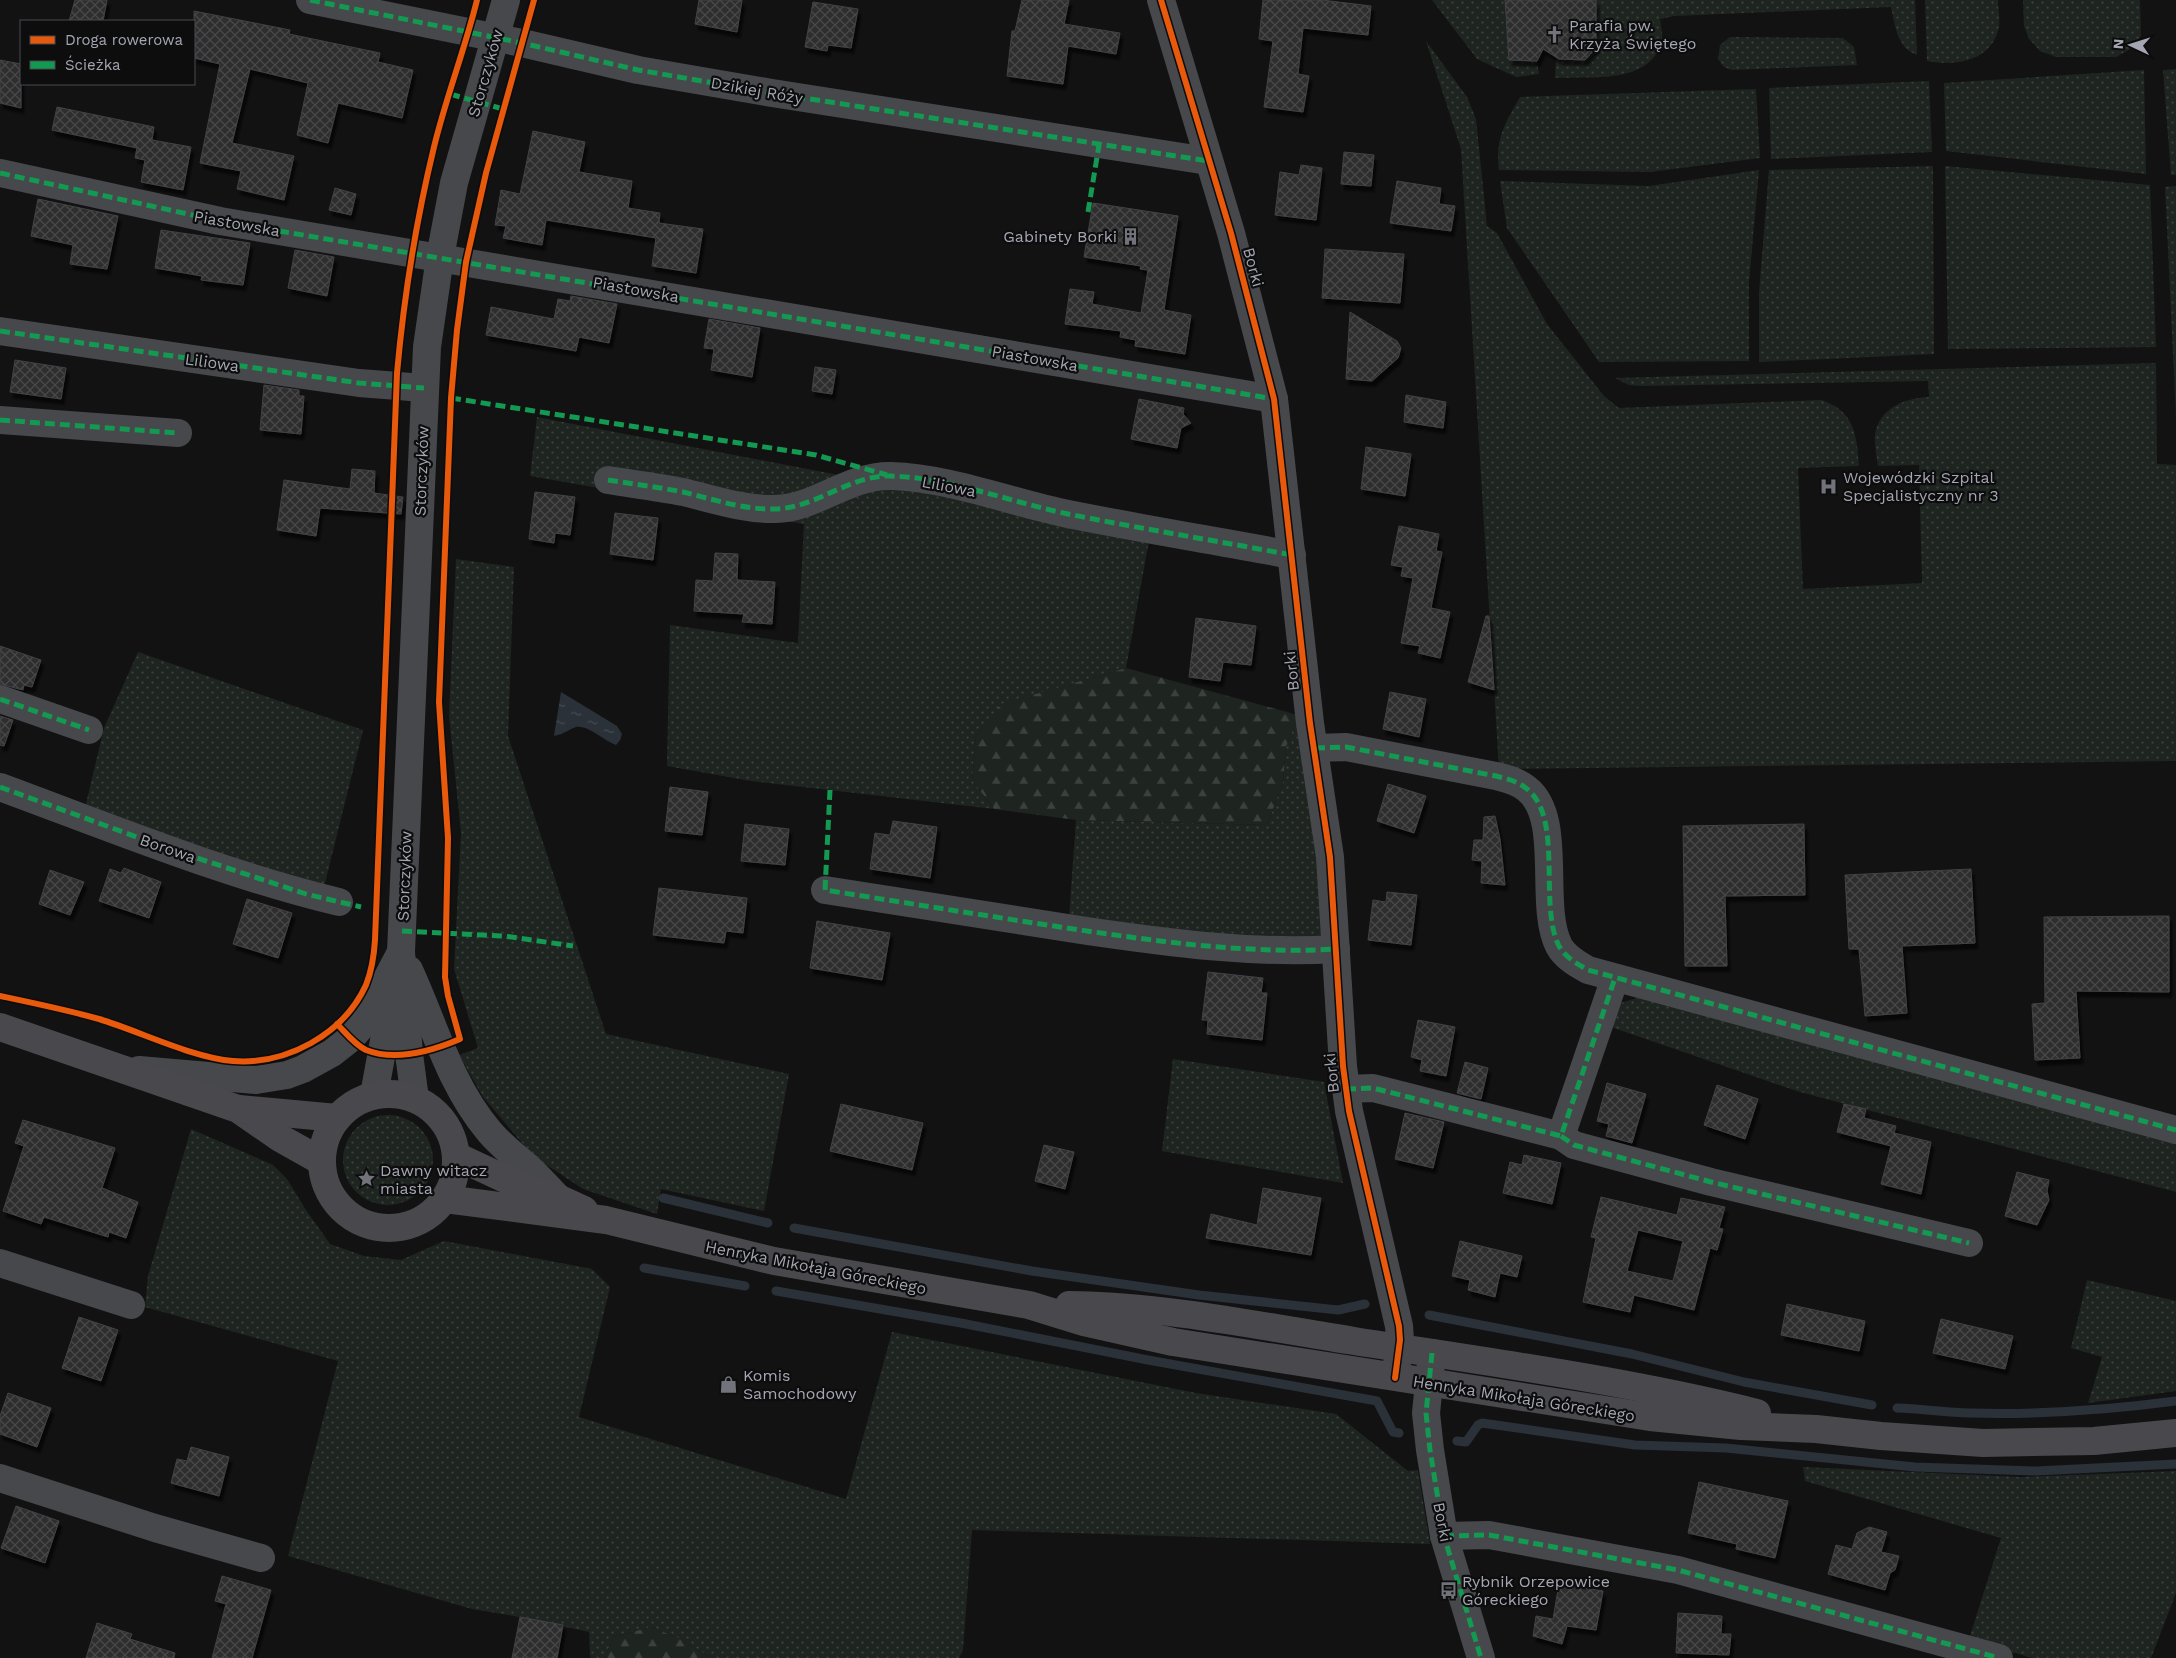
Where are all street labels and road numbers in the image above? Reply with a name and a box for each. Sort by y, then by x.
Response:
street label: Storczyków [464,27,507,119]
street label: Dzikiej Róży [709,73,805,108]
street label: Piastowska [192,207,281,240]
street label: Borki [1239,245,1268,289]
street label: Piastowska [591,273,680,306]
street label: Piastowska [990,342,1079,375]
street label: Liliowa [184,349,240,376]
street label: Storczyków [410,426,433,516]
street label: Liliowa [920,472,978,501]
street label: Borki [1280,650,1303,692]
street label: Borowa [137,830,198,867]
street label: Storczyków [393,831,416,921]
street label: Borki [1320,1052,1343,1094]
street label: Henryka Mikołaja Góreckiego [704,1237,928,1298]
street label: Henryka Mikołaja Góreckiego [1412,1372,1636,1425]
street label: Borki [1429,1501,1456,1543]

